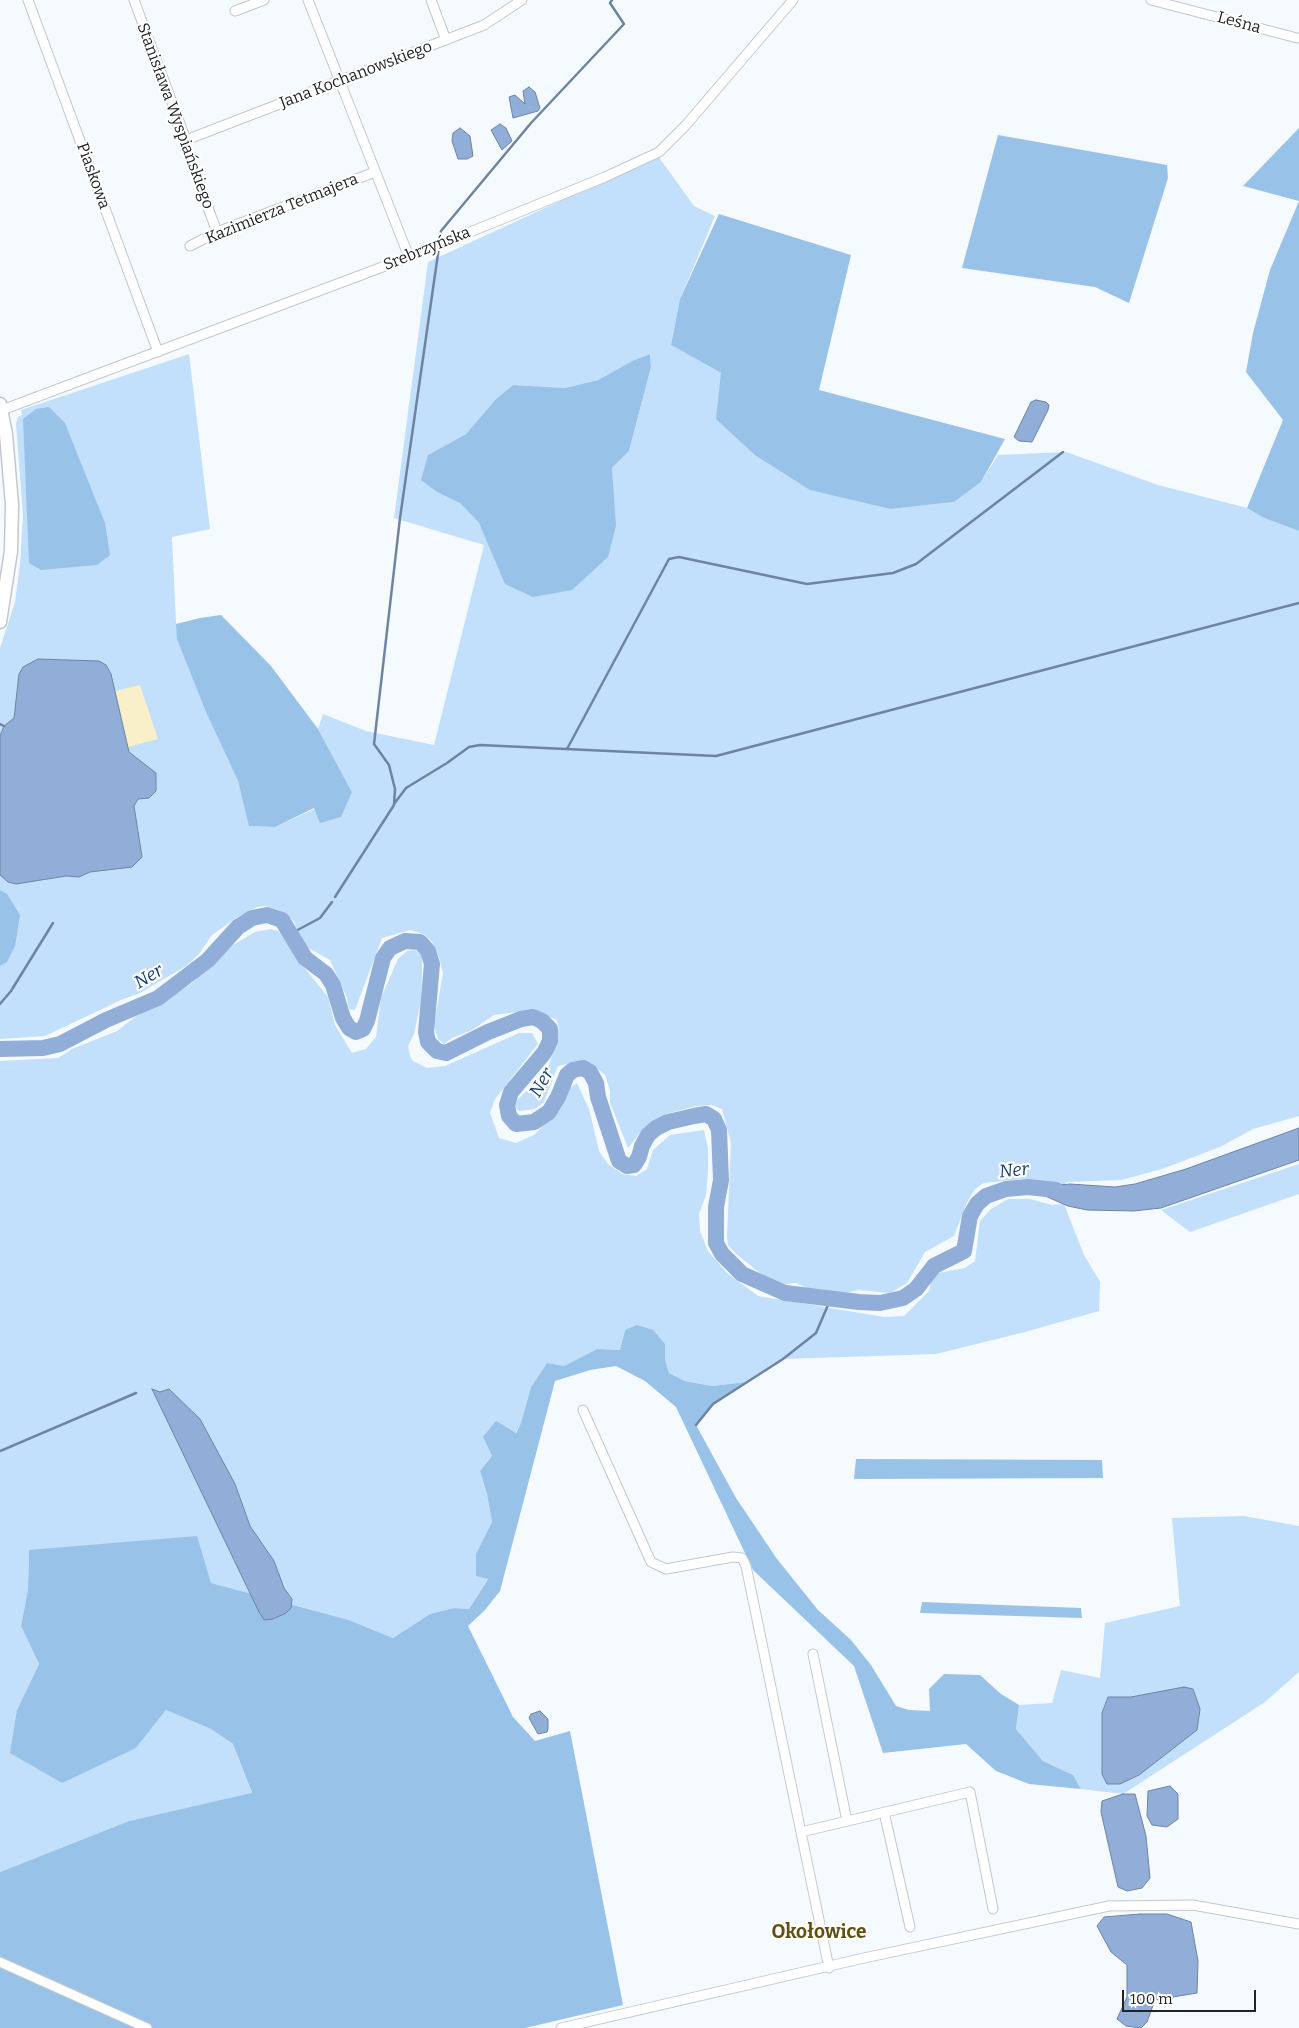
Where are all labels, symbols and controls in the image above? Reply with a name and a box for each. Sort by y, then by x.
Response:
street label: Leśna [1215,8,1263,38]
street label: Stanisława Wyspiańskiego [132,20,218,212]
street label: Jana Kochanowskiego [277,37,435,113]
street label: Piaskowa [72,140,114,212]
street label: Kazimierza Tetmajera [203,170,361,248]
street label: Srebrzyńska [381,223,473,275]
water label: Ner [131,960,167,994]
water label: Ner [525,1065,559,1101]
water label: Ner [998,1159,1030,1183]
district label: Okołowice [772,1922,866,1944]
scale bar [1124,1980,1258,2012]
text: 100 m [1130,1990,1173,2008]

